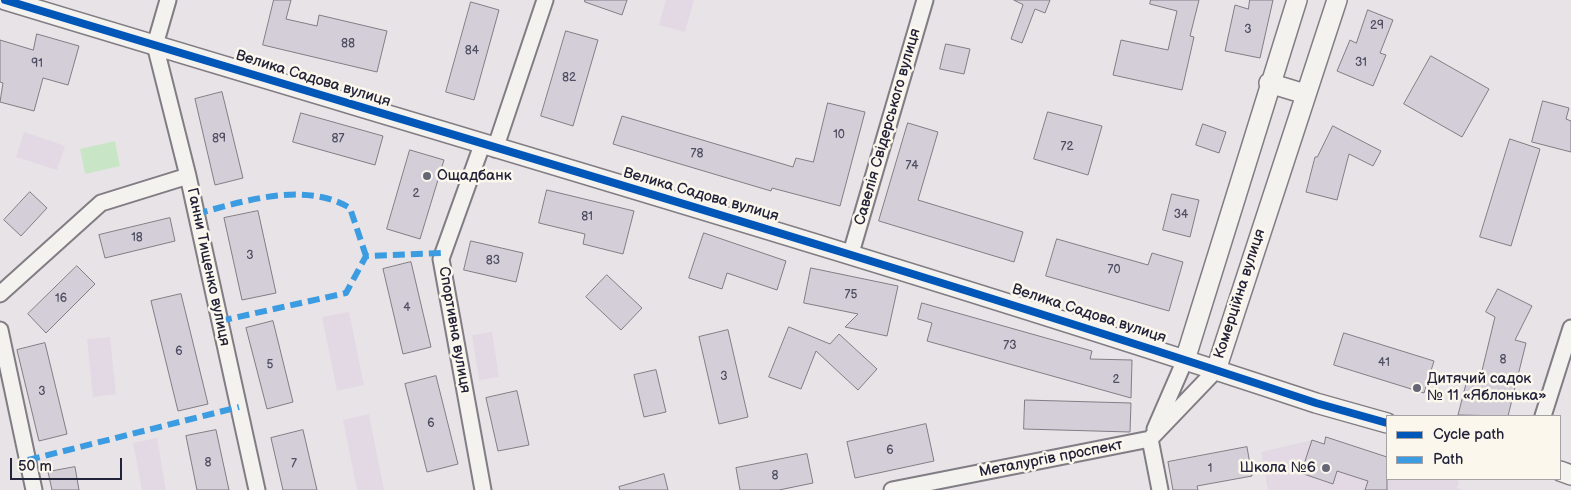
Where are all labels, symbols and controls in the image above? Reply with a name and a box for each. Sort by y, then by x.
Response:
house number: 29 [1370,19,1384,33]
house number: 3 [1244,23,1252,37]
street label: Савелія Свідерського вулиця [851,26,925,228]
house number: 88 [341,37,355,51]
house number: 84 [465,44,479,58]
street label: Велика Садова вулиця [233,47,393,111]
house number: 31 [1355,56,1367,70]
house number: 91 [31,57,43,71]
house number: 82 [562,71,576,85]
house number: 10 [833,128,845,142]
house number: 89 [212,132,226,146]
house number: 87 [332,132,344,146]
house number: 72 [1061,140,1073,154]
house number: 78 [691,147,703,161]
house number: 74 [905,159,919,173]
street label: Велика Садова вулиця [621,164,781,226]
place label: Ощадбанк [437,167,512,185]
marker: Ощадбанк [421,170,433,182]
street label: Ганни Тищенко вулиця [182,186,234,348]
house number: 2 [412,187,420,201]
house number: 34 [1174,208,1188,222]
house number: 81 [581,210,593,224]
street label: Комерційна вулиця [1211,227,1269,361]
house number: 18 [131,231,143,245]
house number: 3 [246,249,254,263]
house number: 83 [486,254,500,268]
house number: 70 [1108,263,1120,277]
street label: Спортивна вулиця [434,265,474,395]
street label: Велика Садова вулиця [1010,281,1168,347]
house number: 75 [845,288,857,302]
house number: 16 [55,292,67,306]
house number: 4 [403,301,411,315]
house number: 73 [1003,339,1017,353]
house number: 6 [175,345,183,359]
house number: 8 [1500,353,1506,367]
house number: 41 [1378,356,1390,370]
house number: 5 [267,358,273,372]
house number: 3 [720,370,728,384]
place label: Дитячий садок № 11 «Яблонька» [1427,370,1547,405]
house number: 2 [1112,373,1120,387]
marker: Дитячий садок № 11 «Яблонька» [1411,382,1423,394]
house number: 3 [38,385,46,399]
legend [1386,415,1561,480]
house number: 6 [427,417,435,431]
text: Cycle path [1433,425,1504,444]
street label: Металургів проспект [978,436,1124,482]
house number: 6 [886,444,894,458]
scale bar [12,448,125,480]
text: Path [1433,450,1463,469]
house number: 8 [205,456,211,470]
text: 50 m [18,457,52,476]
house number: 7 [291,457,297,471]
place label: Школа №6 [1239,459,1316,477]
house number: 1 [1208,462,1212,476]
marker: Школа №6 [1320,462,1332,474]
house number: 8 [772,469,778,483]

